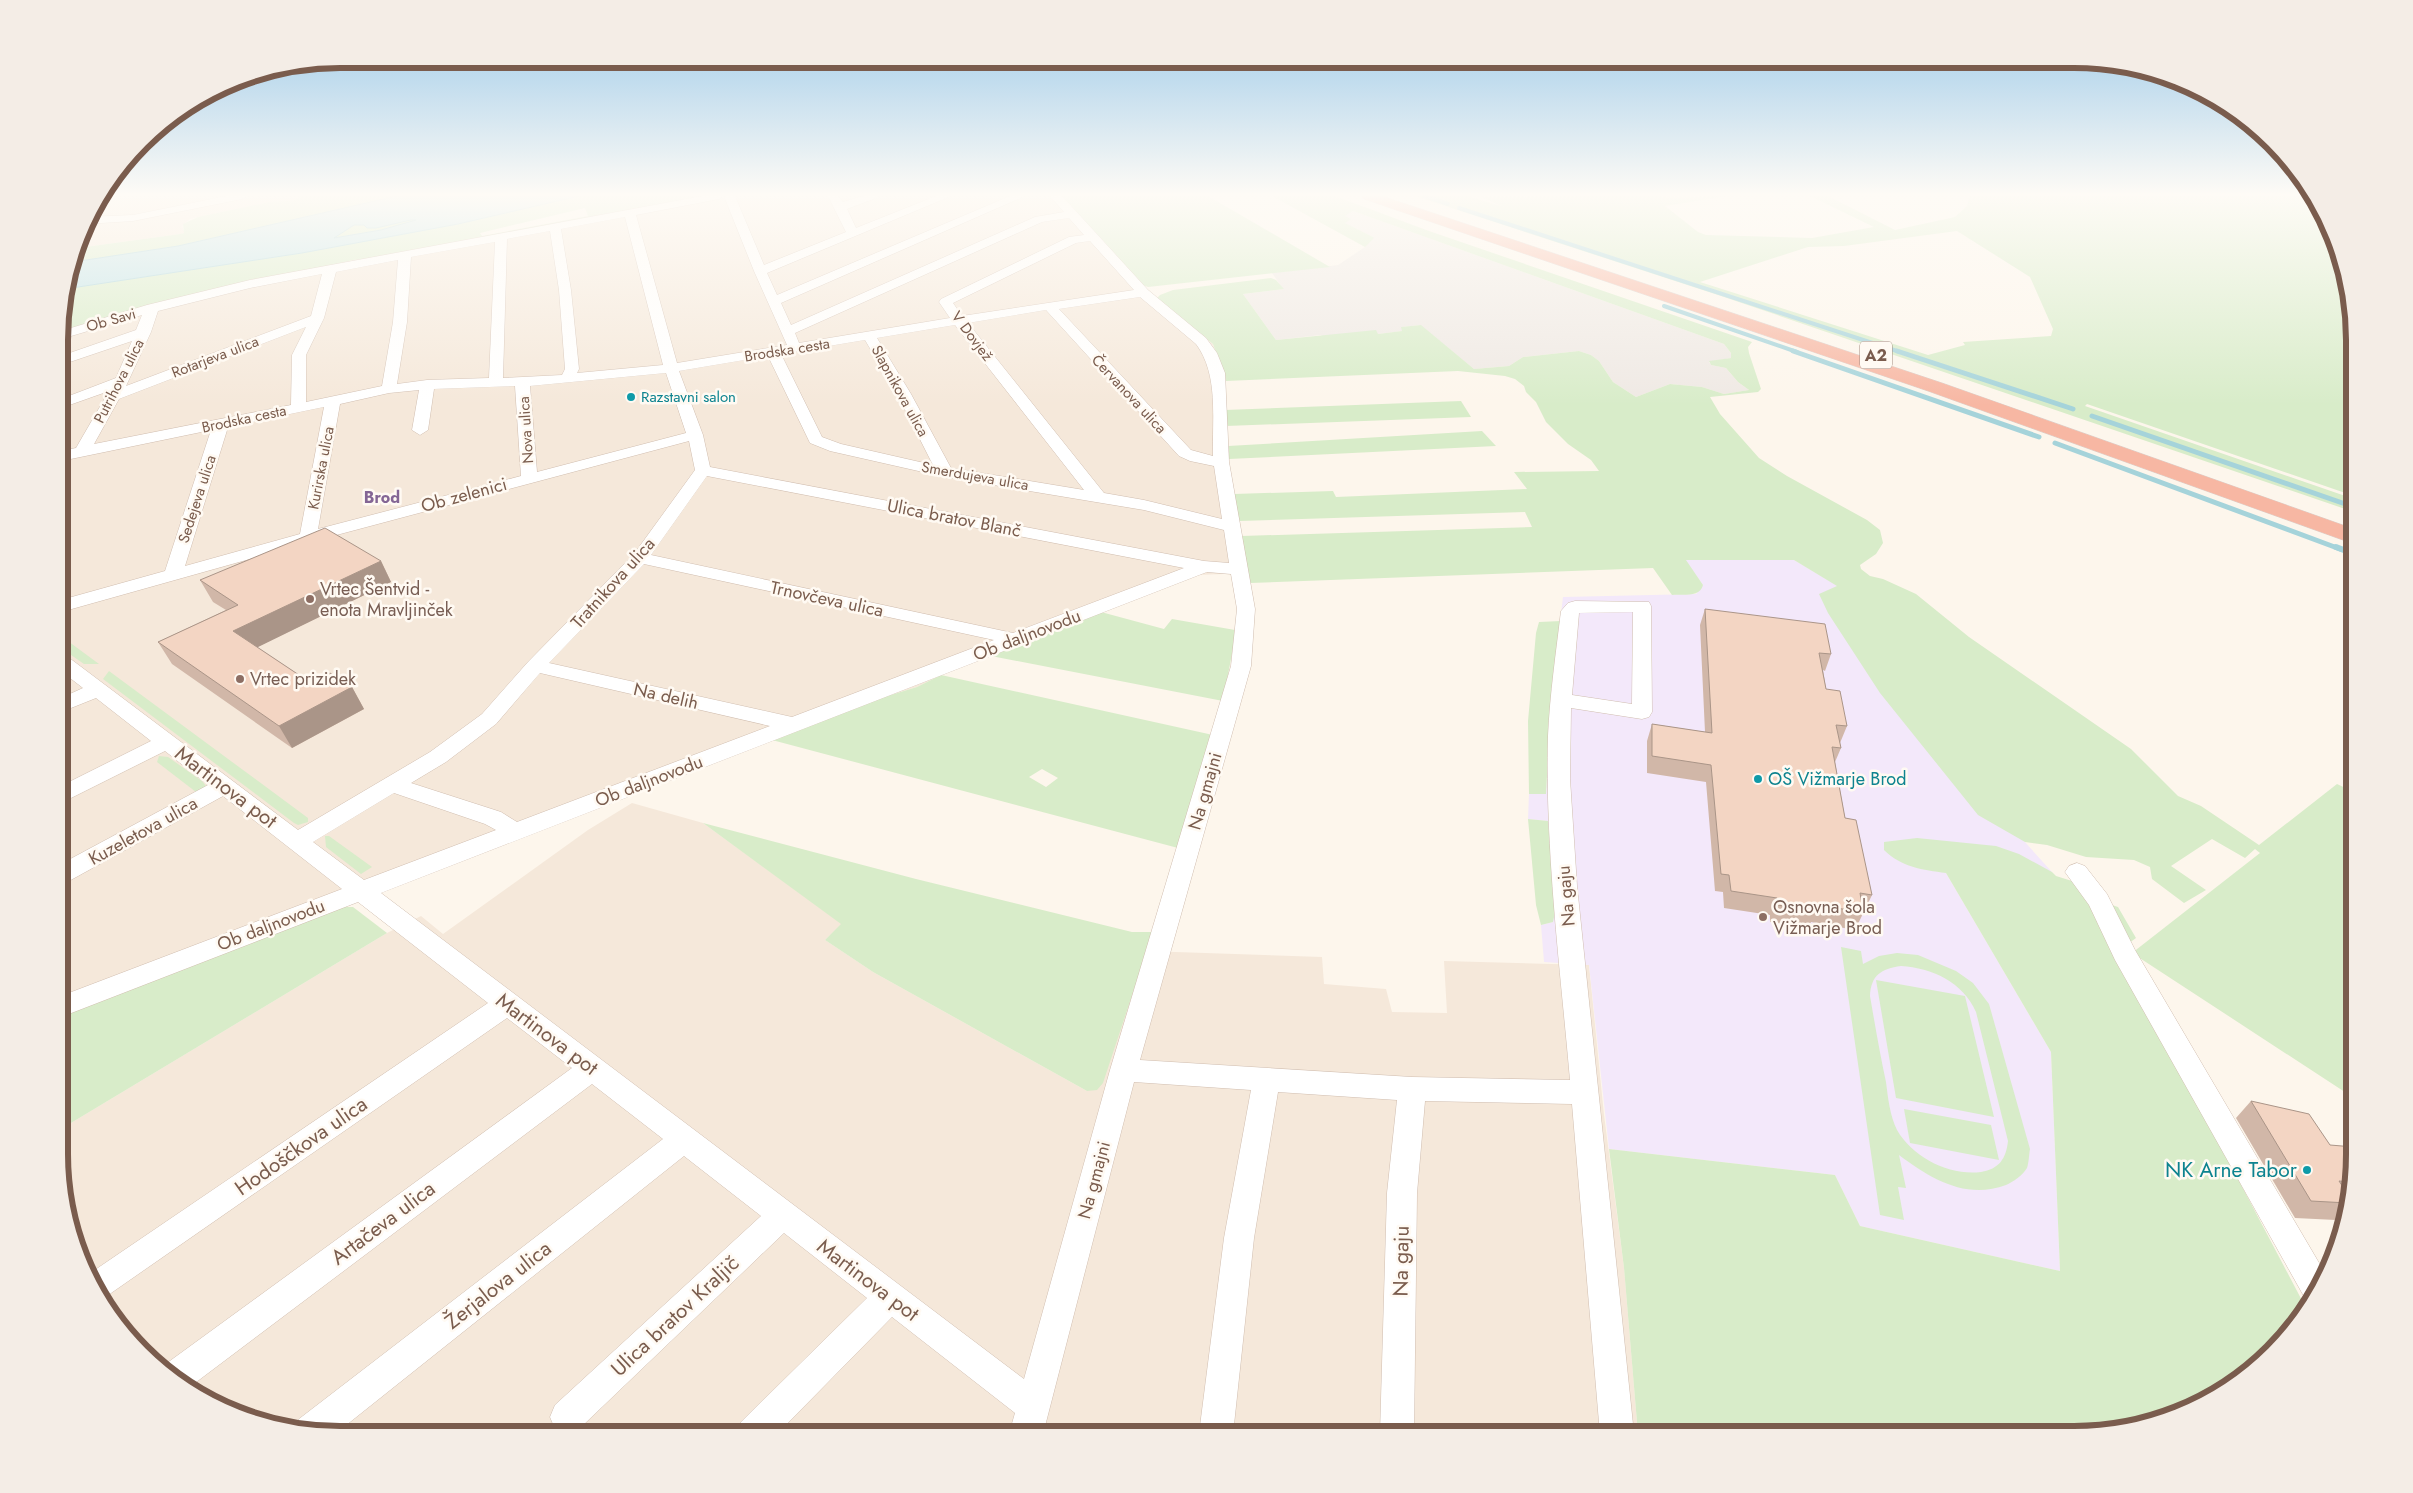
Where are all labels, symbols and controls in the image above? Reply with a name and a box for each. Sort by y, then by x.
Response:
street label: Ob Savi [84,302,138,338]
street label: V Dovjež [946,306,998,366]
street label: Rotarjeva ulica [168,330,262,384]
street label: Brodska cesta [743,332,831,368]
street label: Putrihova ulica [88,335,150,427]
street label: Slapnikova ulica [866,341,934,441]
road number: A2 [1860,342,1892,368]
street label: Červanova ulica [1086,349,1172,439]
place label: Razstavni salon [641,386,736,408]
marker: Razstavni salon [625,391,637,403]
street label: Nova ulica [513,396,539,464]
street label: Brodska cesta [200,399,288,439]
street label: Kurirska ulica [302,425,340,511]
street label: Sedejeva ulica [172,452,222,546]
street label: Smerdujeva ulica [920,456,1030,496]
street label: Ob zelenici [418,471,510,519]
district label: Brod [364,486,400,509]
street label: Ulica bratov Blanč [885,492,1023,544]
street label: Tratnikova ulica [565,532,661,634]
street label: Trnovčeva ulica [768,574,886,624]
place label: Vrtec Šentvid - enota Mravljinček [320,576,453,623]
marker: Vrtec Šentvid - enota Mravljinček [304,593,316,605]
street label: Ob daljnovodu [969,603,1085,667]
place label: Vrtec prizidek [250,666,356,692]
marker: Vrtec prizidek [234,673,246,685]
street label: Na delih [631,676,701,716]
street label: Martinova pot [169,739,283,835]
street label: Ob daljnovodu [591,749,707,813]
street label: Na gmajni [1182,749,1228,833]
place label: OŠ Vižmarje Brod [1768,766,1906,792]
marker: OŠ Vižmarje Brod [1752,773,1764,785]
street label: Kuzeletova ulica [84,790,202,872]
street label: Na gaju [1550,865,1582,927]
street label: Ob daljnovodu [213,893,329,957]
place label: Osnovna šola Vižmarje Brod [1773,894,1882,941]
marker: Osnovna šola Vižmarje Brod [1757,911,1769,923]
street label: Martinova pot [490,986,604,1082]
street label: Hodoščkova ulica [229,1089,373,1203]
street label: Na gmajni [1071,1138,1117,1222]
place label: NK Arne Tabor [2165,1155,2298,1185]
marker: NK Arne Tabor [2301,1164,2313,1176]
street label: Artačeva ulica [325,1174,441,1272]
street label: Na gaju [1385,1225,1417,1297]
street label: Martinova pot [811,1232,925,1328]
street label: Žerjalova ulica [438,1234,558,1336]
street label: Ulica bratov Kraljič [604,1249,746,1383]

